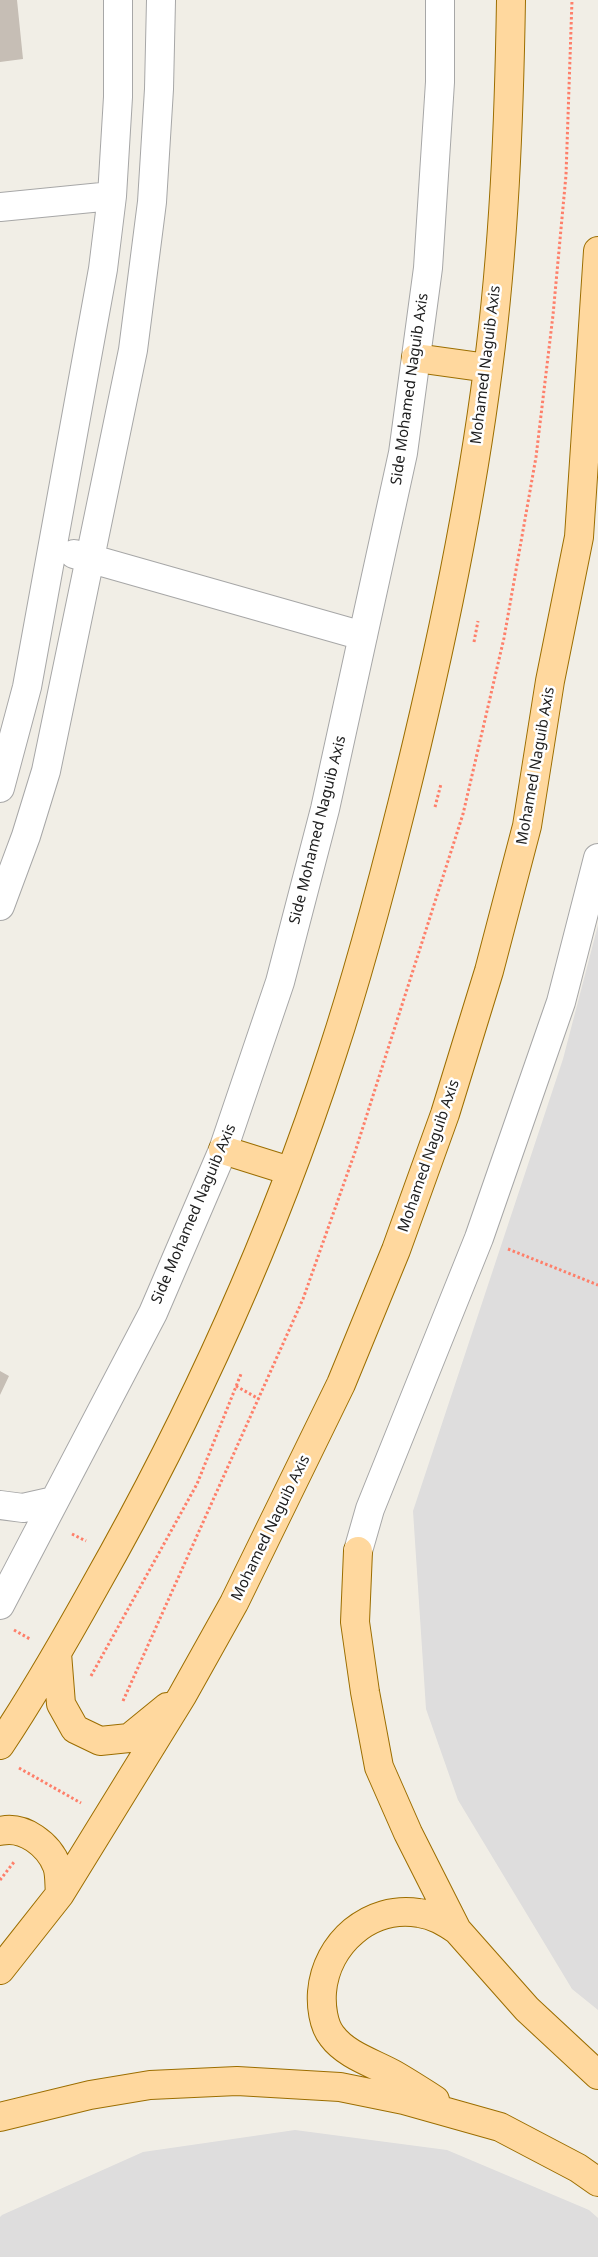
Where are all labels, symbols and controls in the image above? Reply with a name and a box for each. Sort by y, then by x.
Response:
street label: Mohamed Naguib Axis [467,285,505,445]
street label: Side Mohamed Naguib Axis [388,292,432,486]
street label: Mohamed Naguib Axis [513,686,559,846]
street label: Side Mohamed Naguib Axis [286,734,350,926]
street label: Mohamed Naguib Axis [394,1077,464,1235]
street label: Side Mohamed Naguib Axis [148,1121,240,1307]
street label: Mohamed Naguib Axis [228,1452,314,1604]

